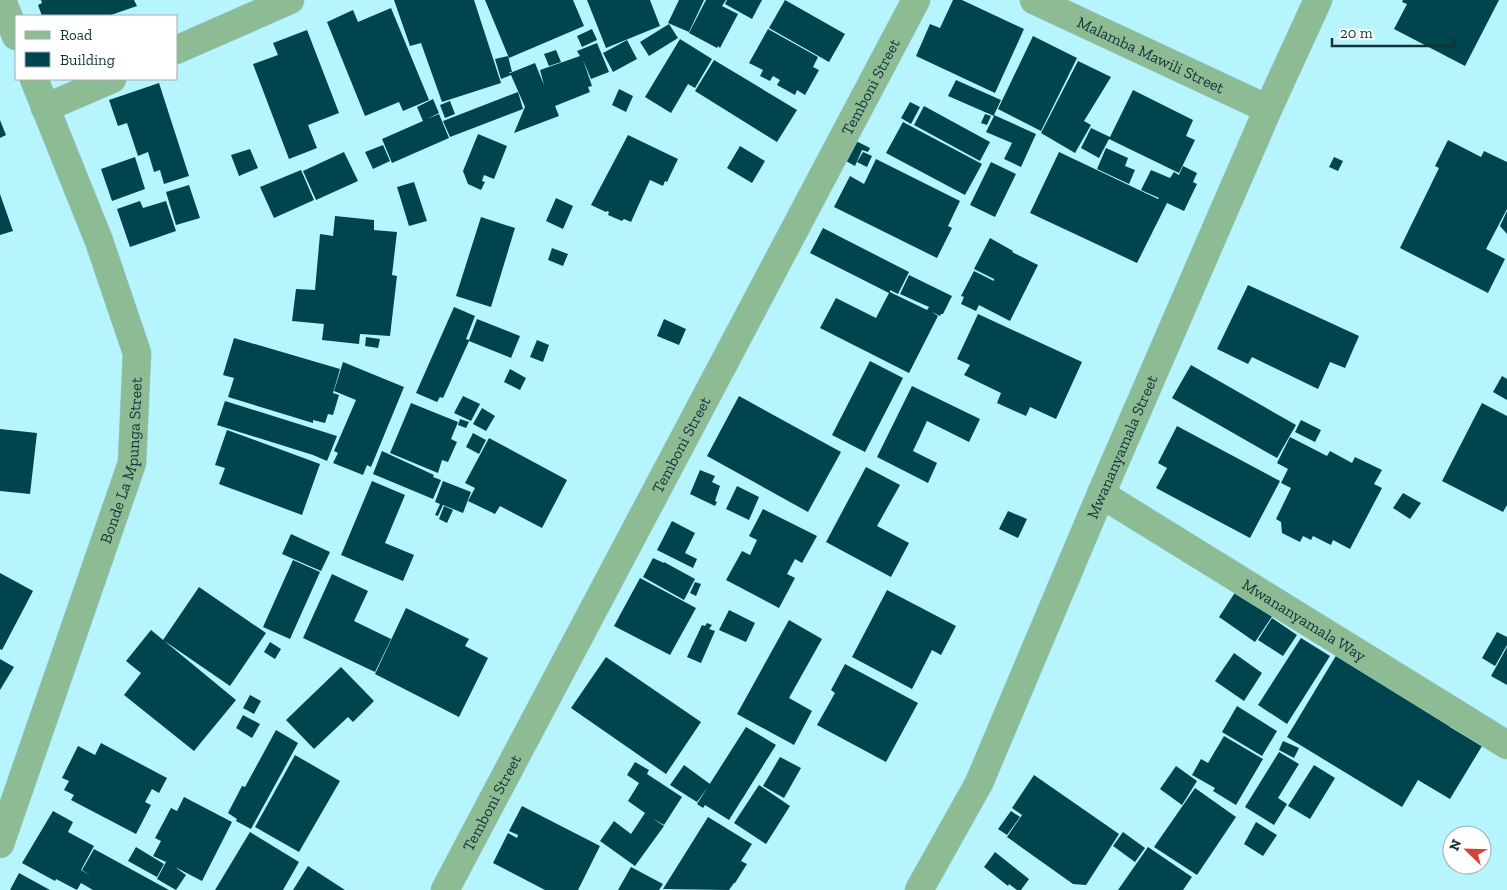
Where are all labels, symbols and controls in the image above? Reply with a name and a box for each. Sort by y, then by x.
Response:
street label: Malamba Mawili Street [1074,12,1228,97]
legend [15,15,178,80]
scale bar [1332,15,1454,47]
text: 20 m [1340,24,1373,42]
text: Road [60,26,93,44]
street label: Temboni Street [837,35,904,138]
text: Building [60,51,115,69]
street label: Mwananyamala Street [1082,372,1161,521]
street label: Bonde La Mpunga Street [95,377,145,546]
street label: Temboni Street [647,393,714,496]
street label: Mwananyamala Way [1239,574,1370,665]
street label: Temboni Street [458,751,525,854]
north arrow [1442,825,1492,875]
text: N [1446,837,1466,853]

